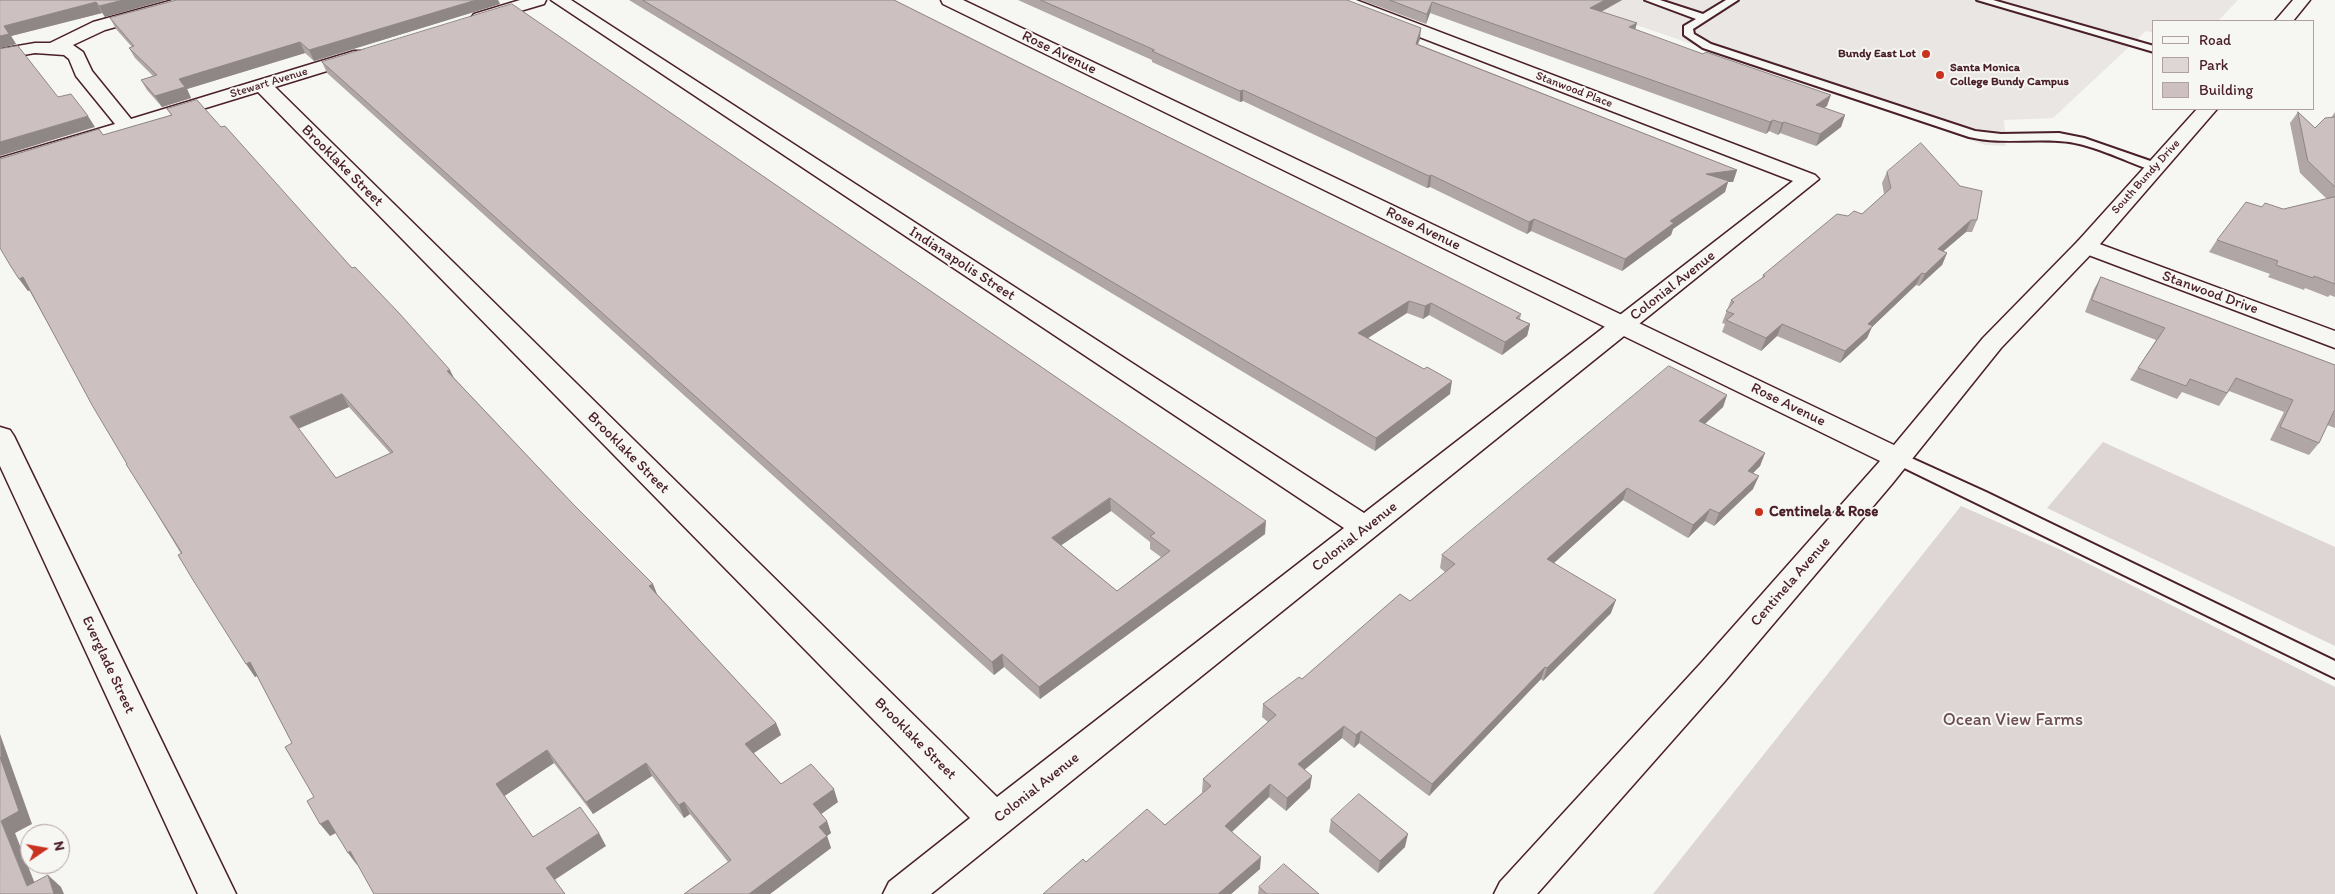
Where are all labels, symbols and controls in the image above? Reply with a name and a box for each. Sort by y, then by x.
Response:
legend [2152,20,2315,110]
street label: Rose Avenue [1019,27,1099,79]
text: Road [2199,31,2231,49]
place label: Bundy East Lot [1838,47,1916,61]
marker: Bundy East Lot [1920,48,1932,60]
text: Park [2199,56,2229,74]
place label: Santa Monica College Bundy Campus [1950,61,2069,89]
street label: Stewart Avenue [228,64,310,102]
street label: Stanwood Place [1533,69,1615,111]
marker: Santa Monica College Bundy Campus [1934,69,1946,81]
text: Building [2199,81,2253,99]
street label: Brooklake Street [297,121,387,211]
street label: South Bundy Drive [2109,137,2183,217]
street label: Rose Avenue [1383,203,1463,255]
street label: Indianapolis Street [905,223,1019,305]
street label: Colonial Avenue [1627,247,1719,325]
street label: Stanwood Drive [2160,267,2260,319]
street label: Rose Avenue [1748,379,1828,431]
street label: Brooklake Street [583,408,673,498]
street label: Colonial Avenue [1309,498,1401,576]
place label: Centinela & Rose [1769,503,1878,521]
marker: Centinela & Rose [1753,506,1765,518]
street label: Centinela Avenue [1747,534,1835,630]
street label: Everglade Street [78,613,138,717]
street label: Brooklake Street [870,694,960,784]
park label: Ocean View Farms [1943,709,2083,731]
street label: Colonial Avenue [991,749,1083,827]
north arrow [20,824,70,874]
text: N [50,840,68,852]

